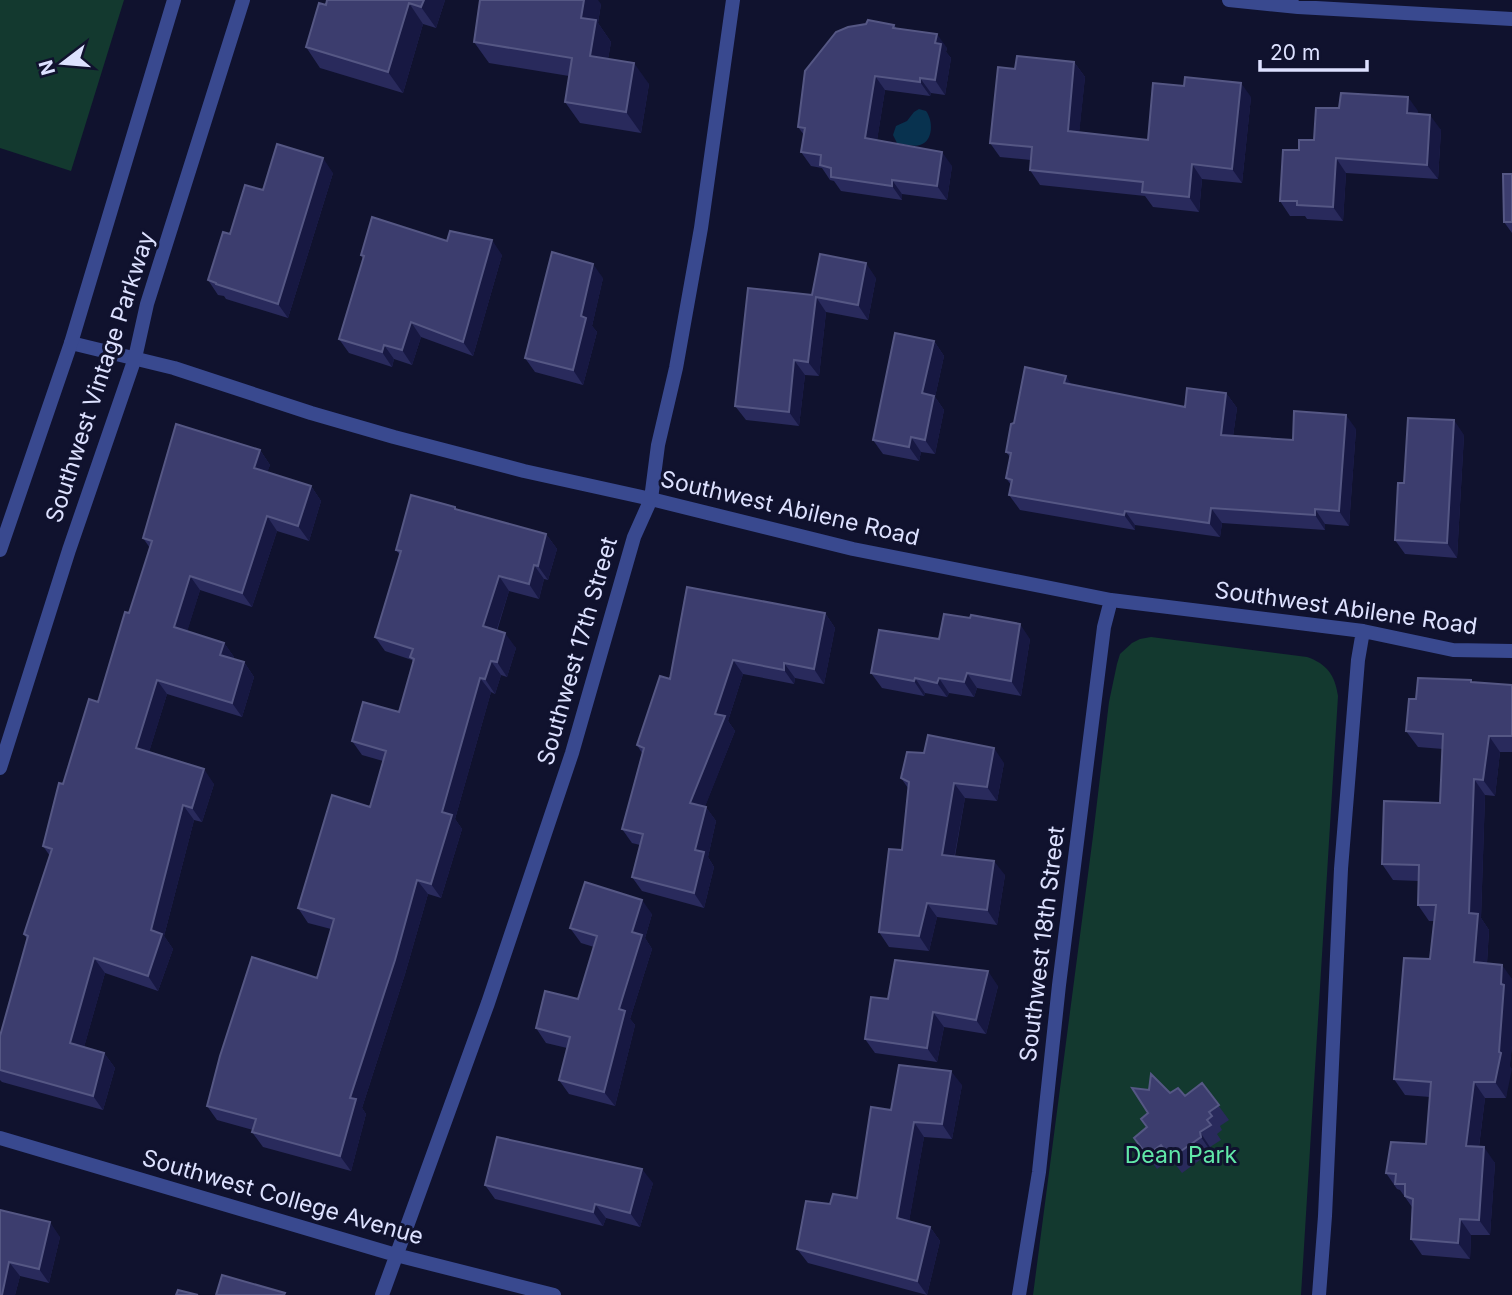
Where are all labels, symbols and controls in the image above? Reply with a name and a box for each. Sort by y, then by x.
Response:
north arrow [28,28,98,98]
scale bar [1260,28,1367,72]
text: 20 m [1270,40,1320,65]
text: N [34,57,60,78]
street label: Southwest Vintage Parkway [40,228,160,526]
street label: Southwest Abilene Road [658,465,922,551]
street label: Southwest 17th Street [531,533,623,768]
street label: Southwest Abilene Road [1213,576,1479,640]
street label: Southwest 18th Street [1014,824,1070,1063]
park label: Dean Park [1125,1141,1238,1169]
street label: Southwest College Avenue [139,1143,427,1251]

